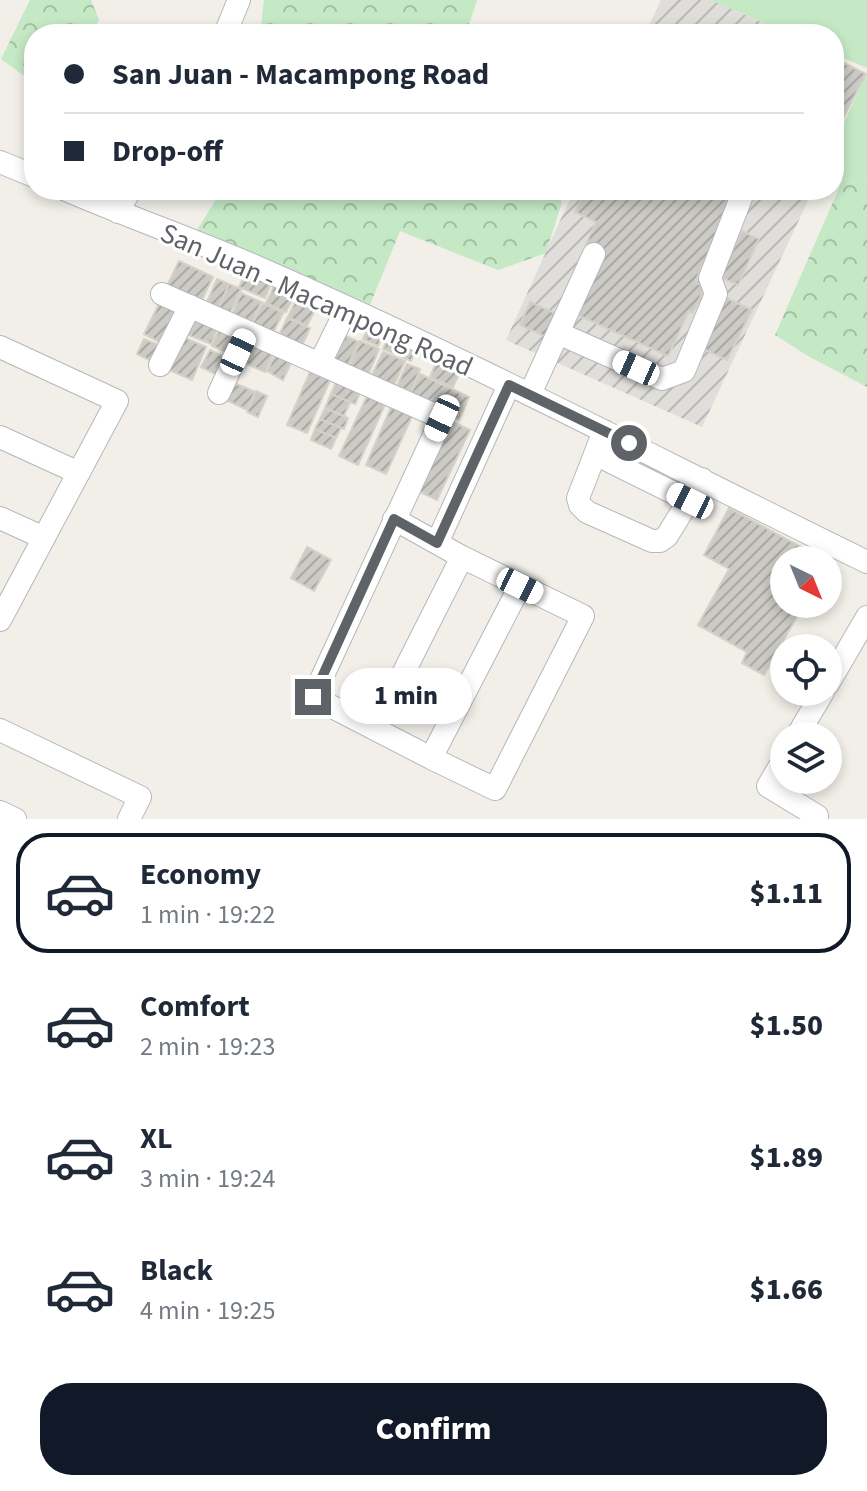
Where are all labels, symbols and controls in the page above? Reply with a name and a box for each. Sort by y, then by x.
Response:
text: San Juan - Macampong Road [112,53,489,96]
text: Drop-off [112,130,223,173]
street label: San Juan - Macampong Road [154,213,479,387]
car [217,325,259,379]
car [609,347,663,389]
car [421,391,463,445]
route start [611,425,647,461]
car [663,480,717,522]
north arrow [770,546,842,618]
map controls [770,546,842,794]
car [493,565,547,607]
button: locate [770,634,842,706]
callout: 1 min [341,669,473,725]
text: 1 min [374,677,438,714]
route end [295,679,331,715]
button: layers [770,722,842,794]
text: Economy [140,853,261,896]
icon: car [44,857,116,929]
text: $1.11 [750,872,823,915]
text: 1 min · 19:22 [140,896,275,933]
text: Comfort [140,985,250,1028]
icon: car [44,989,116,1061]
text: $1.50 [750,1004,823,1047]
text: 2 min · 19:23 [140,1028,275,1065]
text: XL [140,1117,173,1160]
icon: car [44,1121,116,1193]
text: $1.89 [750,1136,823,1179]
text: 3 min · 19:24 [140,1160,275,1197]
text: Black [140,1249,213,1292]
icon: car [44,1253,116,1325]
text: $1.66 [750,1268,823,1311]
text: 4 min · 19:25 [140,1292,275,1329]
button: Confirm [40,1383,827,1475]

